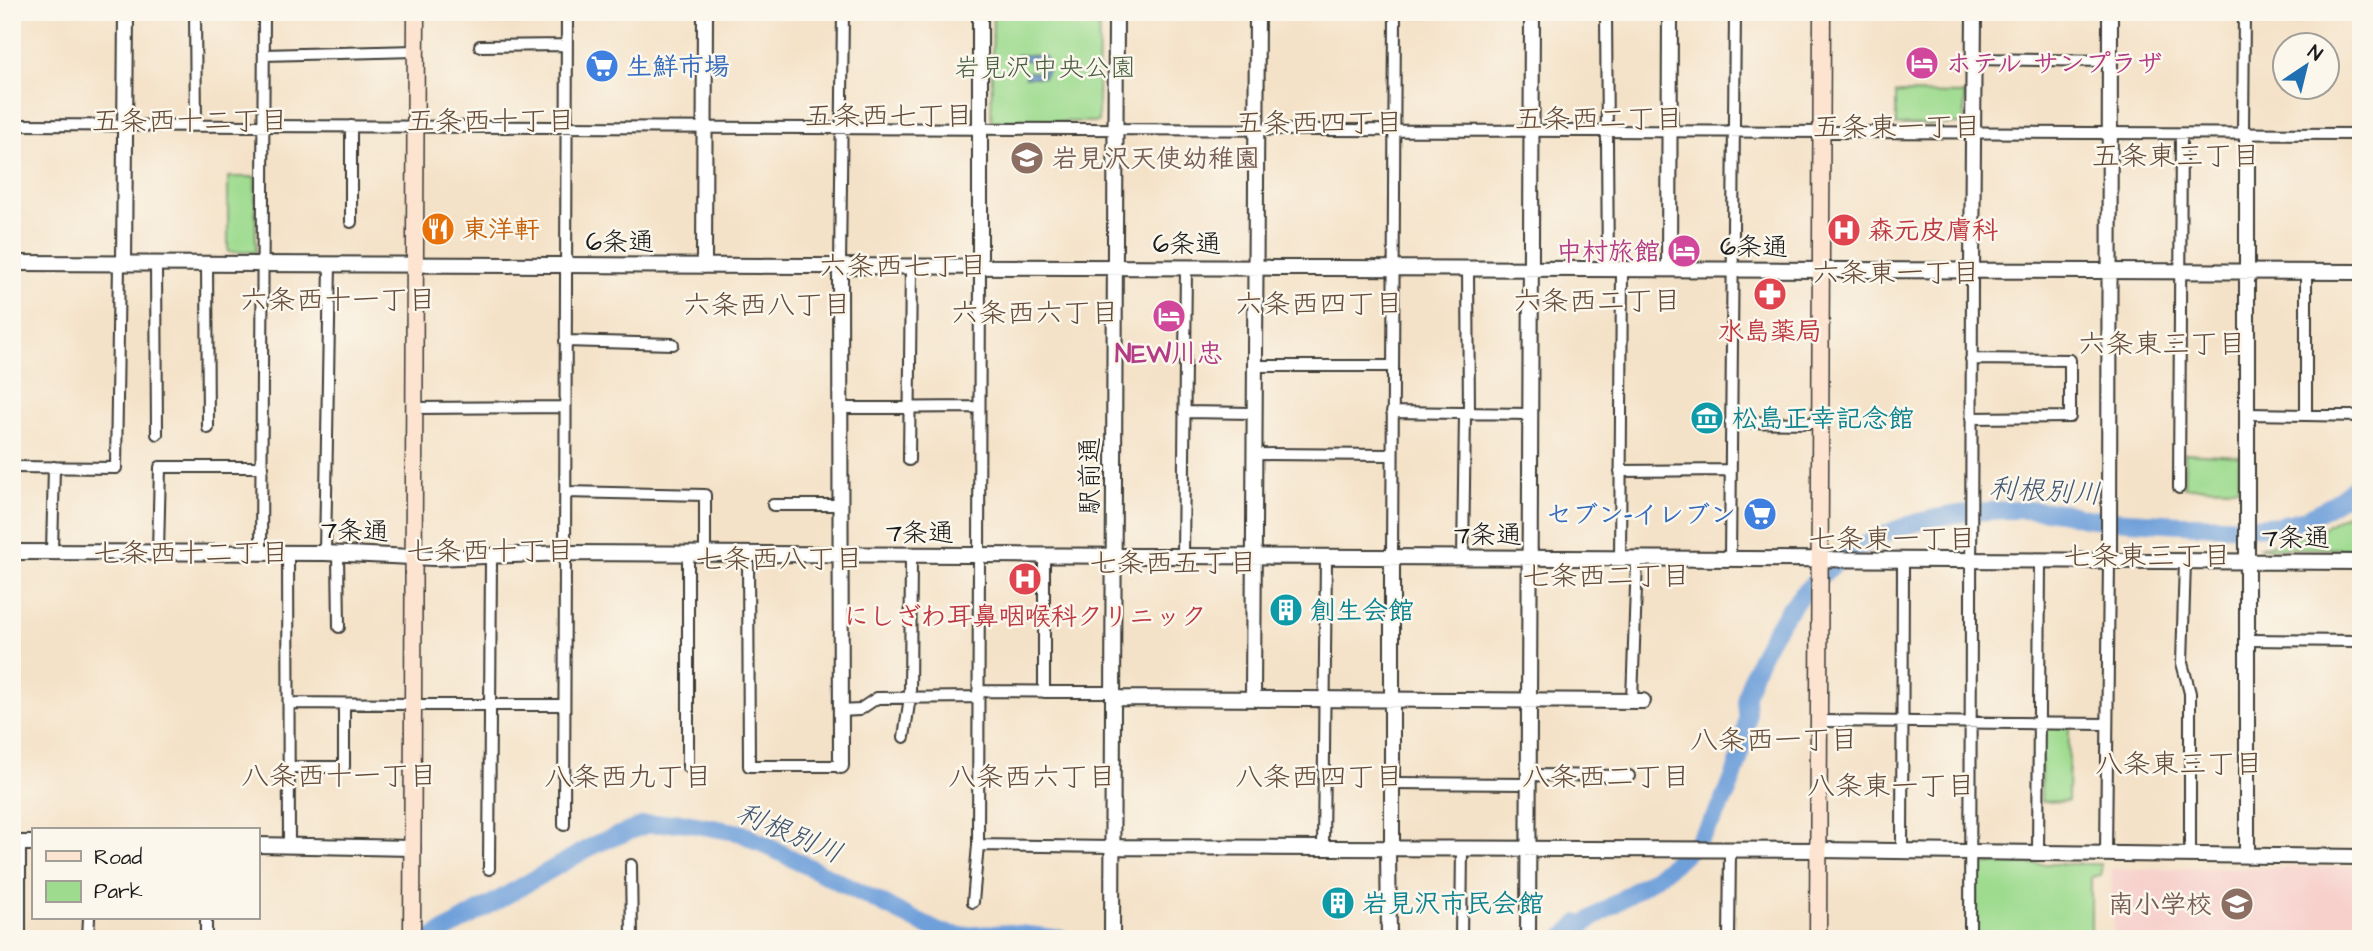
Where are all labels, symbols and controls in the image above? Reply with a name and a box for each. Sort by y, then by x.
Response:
north arrow [2272,32,2342,102]
text: N [2302,39,2328,68]
hotel icon: ホテル サンプラザ [1903,44,1941,82]
place label: ホテル サンプラザ [1946,46,2163,82]
supermarket icon: 生鮮市場 [583,47,621,85]
place label: 生鮮市場 [626,49,730,85]
park label: 岩見沢中央公園 [954,50,1136,86]
district label: 五条西七丁目 [805,97,973,136]
district label: 五条西二丁目 [1515,100,1683,139]
district label: 五条西十二丁目 [92,102,288,141]
district label: 五条西十丁目 [407,102,575,141]
district label: 五条西四丁目 [1235,104,1403,143]
district label: 五条東一丁目 [1813,108,1981,147]
district label: 五条東三丁目 [2092,137,2260,176]
school or university icon: 岩見沢天使幼稚園 [1008,139,1046,177]
place label: 岩見沢天使幼稚園 [1052,141,1260,177]
restaurant icon: 東洋軒 [419,210,457,248]
hospital icon: 森元皮膚科 [1825,211,1863,249]
place label: 東洋軒 [462,212,540,248]
place label: 森元皮膚科 [1868,213,1998,249]
street label: 6条通 [586,224,654,260]
street label: 6条通 [1153,226,1221,262]
street label: 6条通 [1720,228,1788,266]
hotel icon: 中村旅館 [1665,232,1703,270]
place label: 中村旅館 [1556,234,1660,270]
district label: 六条西七丁目 [819,247,987,286]
district label: 六条東一丁目 [1812,254,1980,293]
pharmacy icon: 水島薬局 [1751,275,1789,313]
district label: 六条西十一丁目 [240,281,436,320]
district label: 六条西二丁目 [1513,282,1681,321]
district label: 六条西四丁目 [1235,285,1403,324]
district label: 六条西八丁目 [683,286,851,325]
district label: 六条西六丁目 [951,294,1119,333]
hotel icon: NEW川忠 [1150,297,1188,335]
place label: 水島薬局 [1718,314,1822,350]
district label: 六条東三丁目 [2078,325,2246,364]
place label: NEW川忠 [1115,336,1223,372]
museum icon: 松島正幸記念館 [1688,399,1726,437]
place label: 松島正幸記念館 [1732,401,1914,437]
street label: 駅前通 [1072,437,1108,515]
water label: 利根別川 [1988,469,2102,514]
supermarket icon: セブン-イレブン [1741,495,1779,533]
place label: セブン-イレブン [1546,497,1736,533]
street label: 7条通 [320,512,390,550]
street label: 7条通 [886,515,954,551]
street label: 7条通 [1454,517,1522,553]
district label: 七条東一丁目 [1808,520,1976,559]
street label: 7条通 [2262,520,2330,556]
district label: 七条西十丁目 [406,532,574,571]
district label: 七条西十二丁目 [93,534,289,573]
district label: 七条東三丁目 [2063,537,2231,576]
district label: 七条西八丁目 [695,540,863,579]
district label: 七条西五丁目 [1089,544,1257,583]
district label: 七条西二丁目 [1522,557,1690,596]
hospital icon: にしざわ耳鼻咽喉科クリニック [1006,560,1044,598]
building icon: 創生会館 [1267,591,1305,629]
place label: 創生会館 [1310,593,1414,629]
place label: にしざわ耳鼻咽喉科クリニック [843,599,1207,635]
district label: 八条西一丁目 [1690,721,1858,760]
district label: 八条東三丁目 [2095,745,2263,784]
district label: 八条西十一丁目 [241,757,437,796]
district label: 八条西九丁目 [544,758,712,797]
district label: 八条西六丁目 [948,758,1116,797]
district label: 八条西四丁目 [1235,758,1403,797]
district label: 八条西二丁目 [1522,758,1690,797]
district label: 八条東一丁目 [1807,767,1975,806]
water label: 利根別川 [730,794,849,873]
legend [32,828,259,920]
text: Road [94,843,142,872]
text: Park [94,877,143,906]
building icon: 岩見沢市民会館 [1319,884,1357,922]
school or university icon: 南小学校 [2218,885,2256,923]
place label: 岩見沢市民会館 [1362,886,1544,922]
place label: 南小学校 [2108,887,2212,923]

